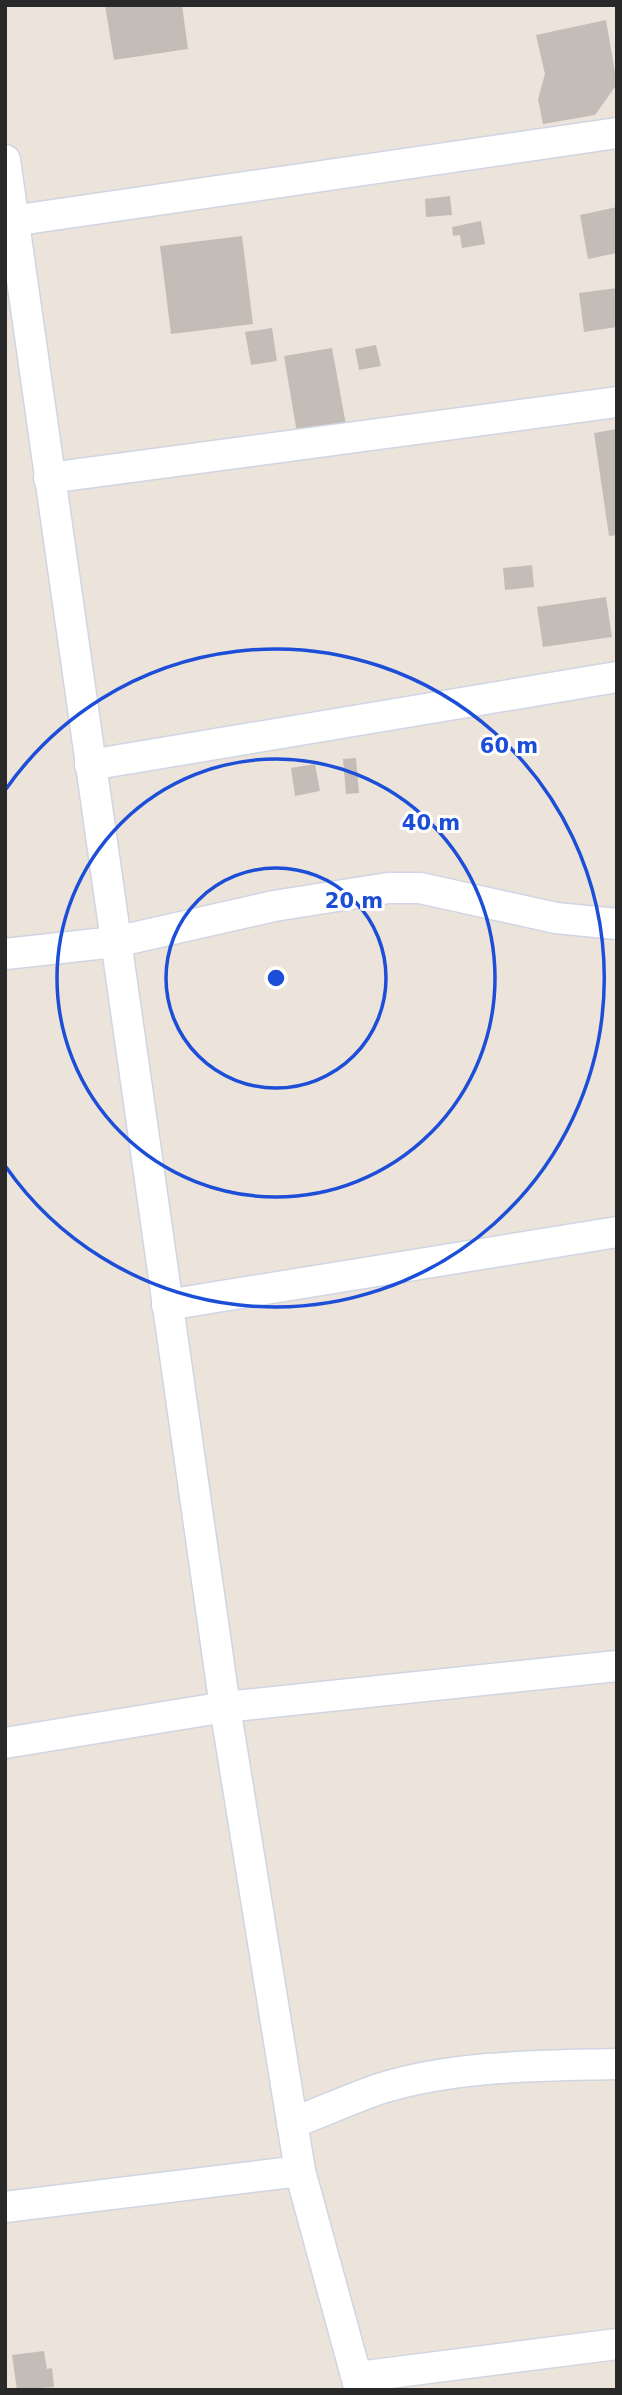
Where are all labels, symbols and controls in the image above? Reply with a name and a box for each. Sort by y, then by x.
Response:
text: 60 m [480,734,538,758]
text: 40 m [402,811,460,835]
text: 20 m [325,889,383,913]
centre of rings [264,966,288,990]

